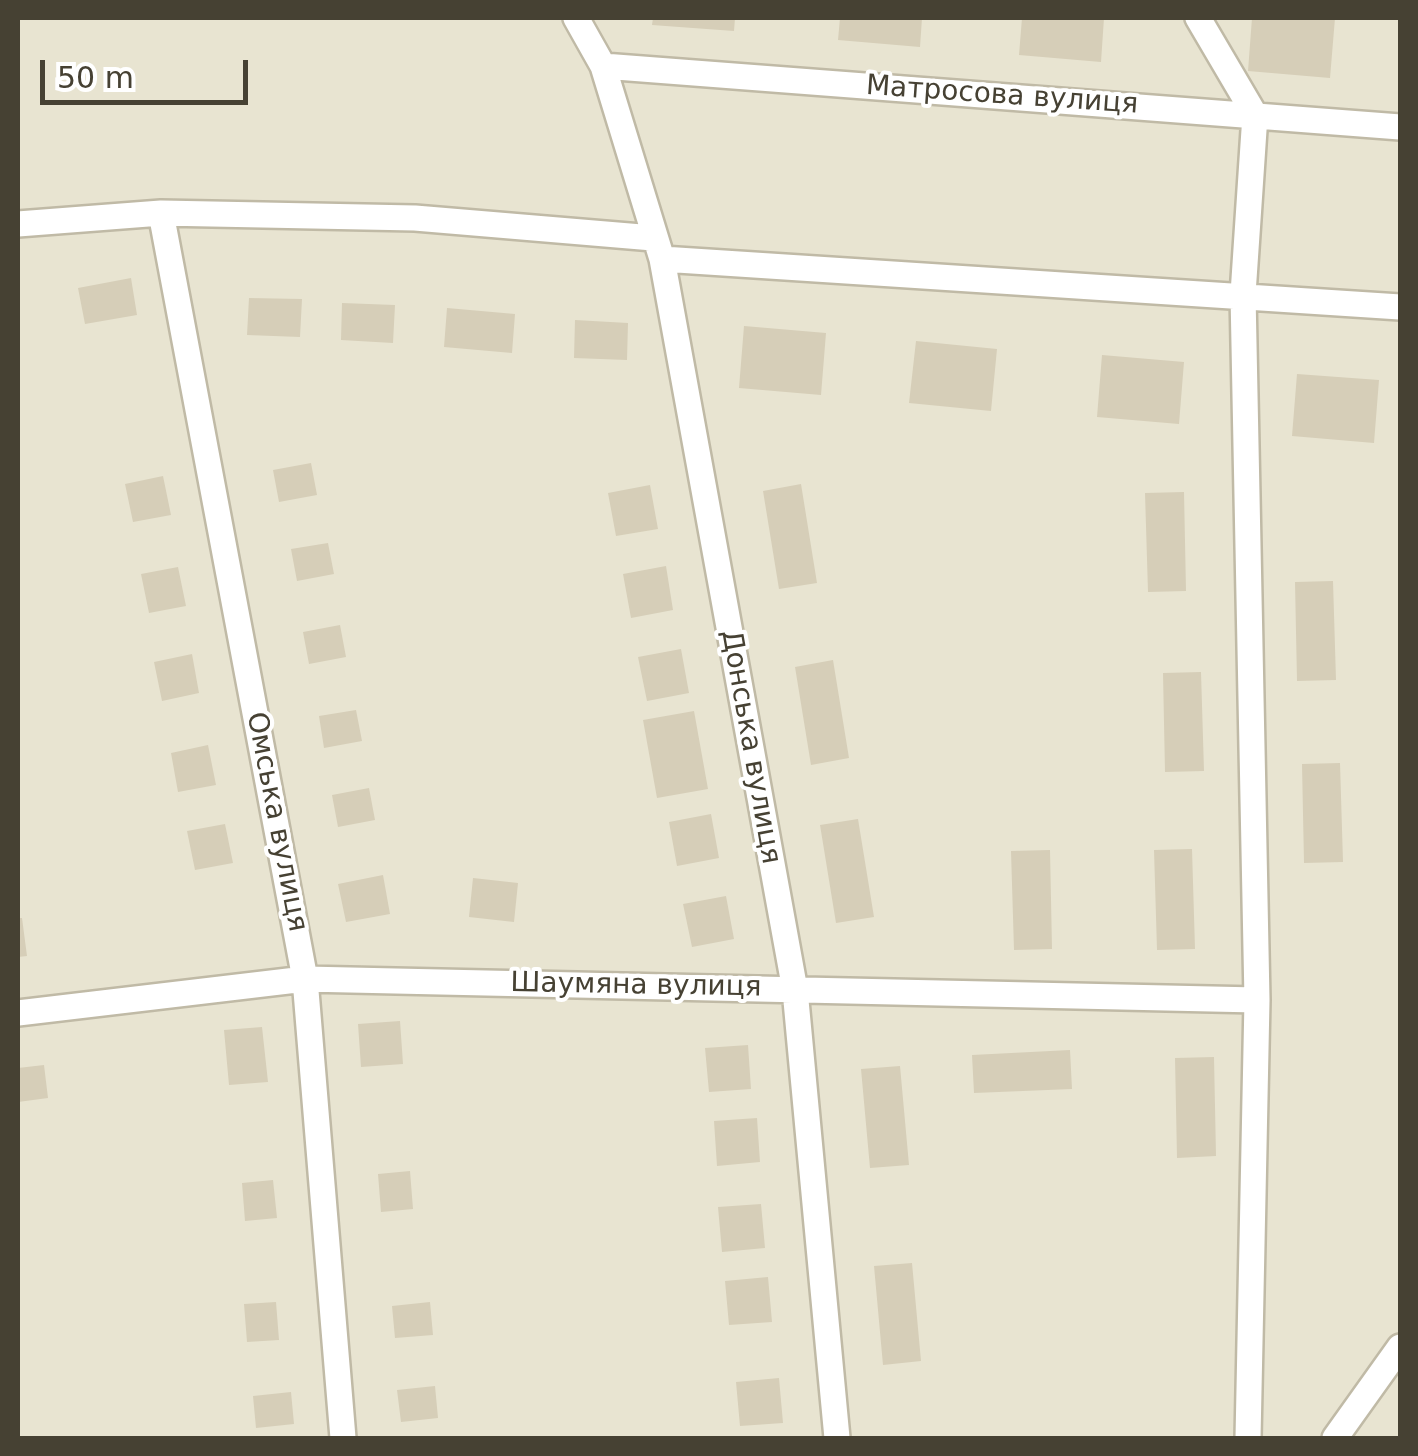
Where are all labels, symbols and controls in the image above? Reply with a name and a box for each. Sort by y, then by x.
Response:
scale bar [45,40,252,102]
text: 50 m [57,60,134,95]
street label: Матросова вулиця [865,70,1139,122]
street label: Донська вулиця [713,627,787,867]
street label: Омська вулиця [238,709,314,935]
street label: Шаумяна вулиця [510,967,762,1005]

